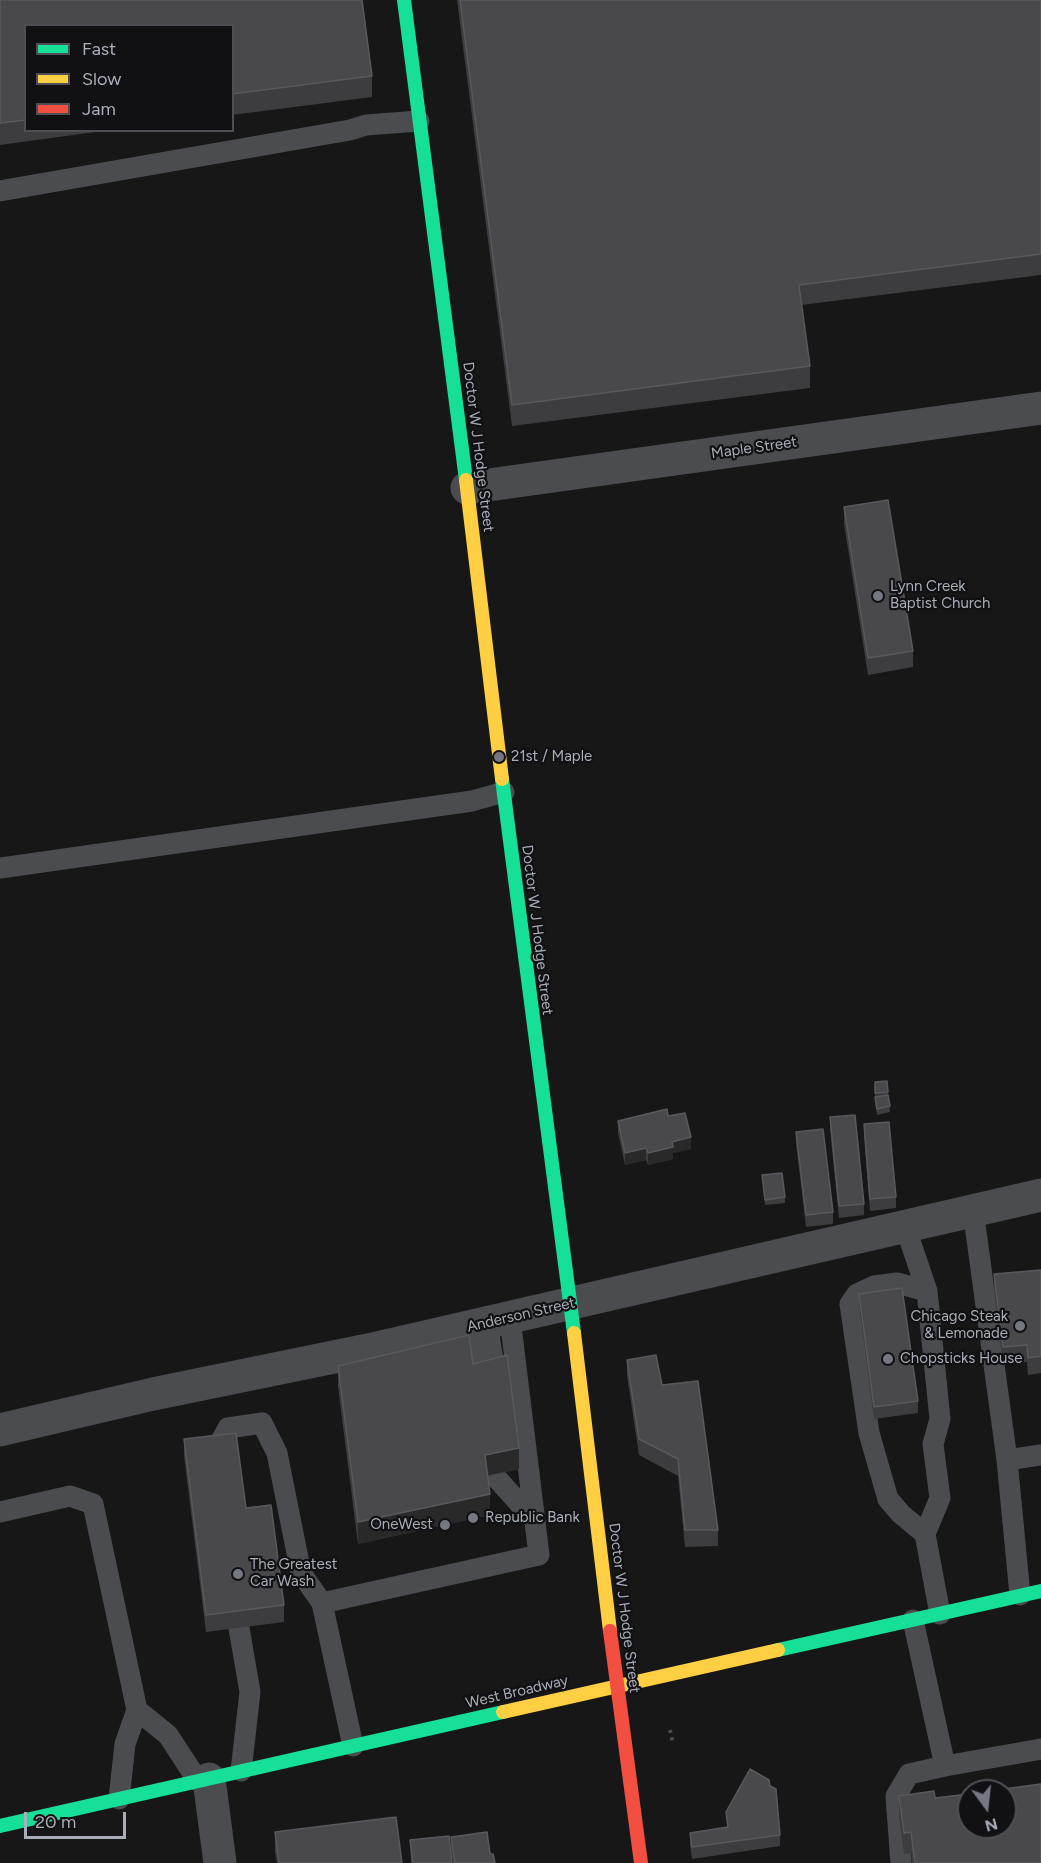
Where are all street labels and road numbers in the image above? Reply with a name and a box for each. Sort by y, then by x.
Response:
street label: Doctor W J Hodge Street [459,361,497,533]
street label: Maple Street [710,433,798,463]
street label: Doctor W J Hodge Street [518,844,556,1016]
street label: Anderson Street [465,1294,577,1336]
street label: Doctor W J Hodge Street [605,1522,643,1694]
street label: West Broadway [464,1671,570,1713]

